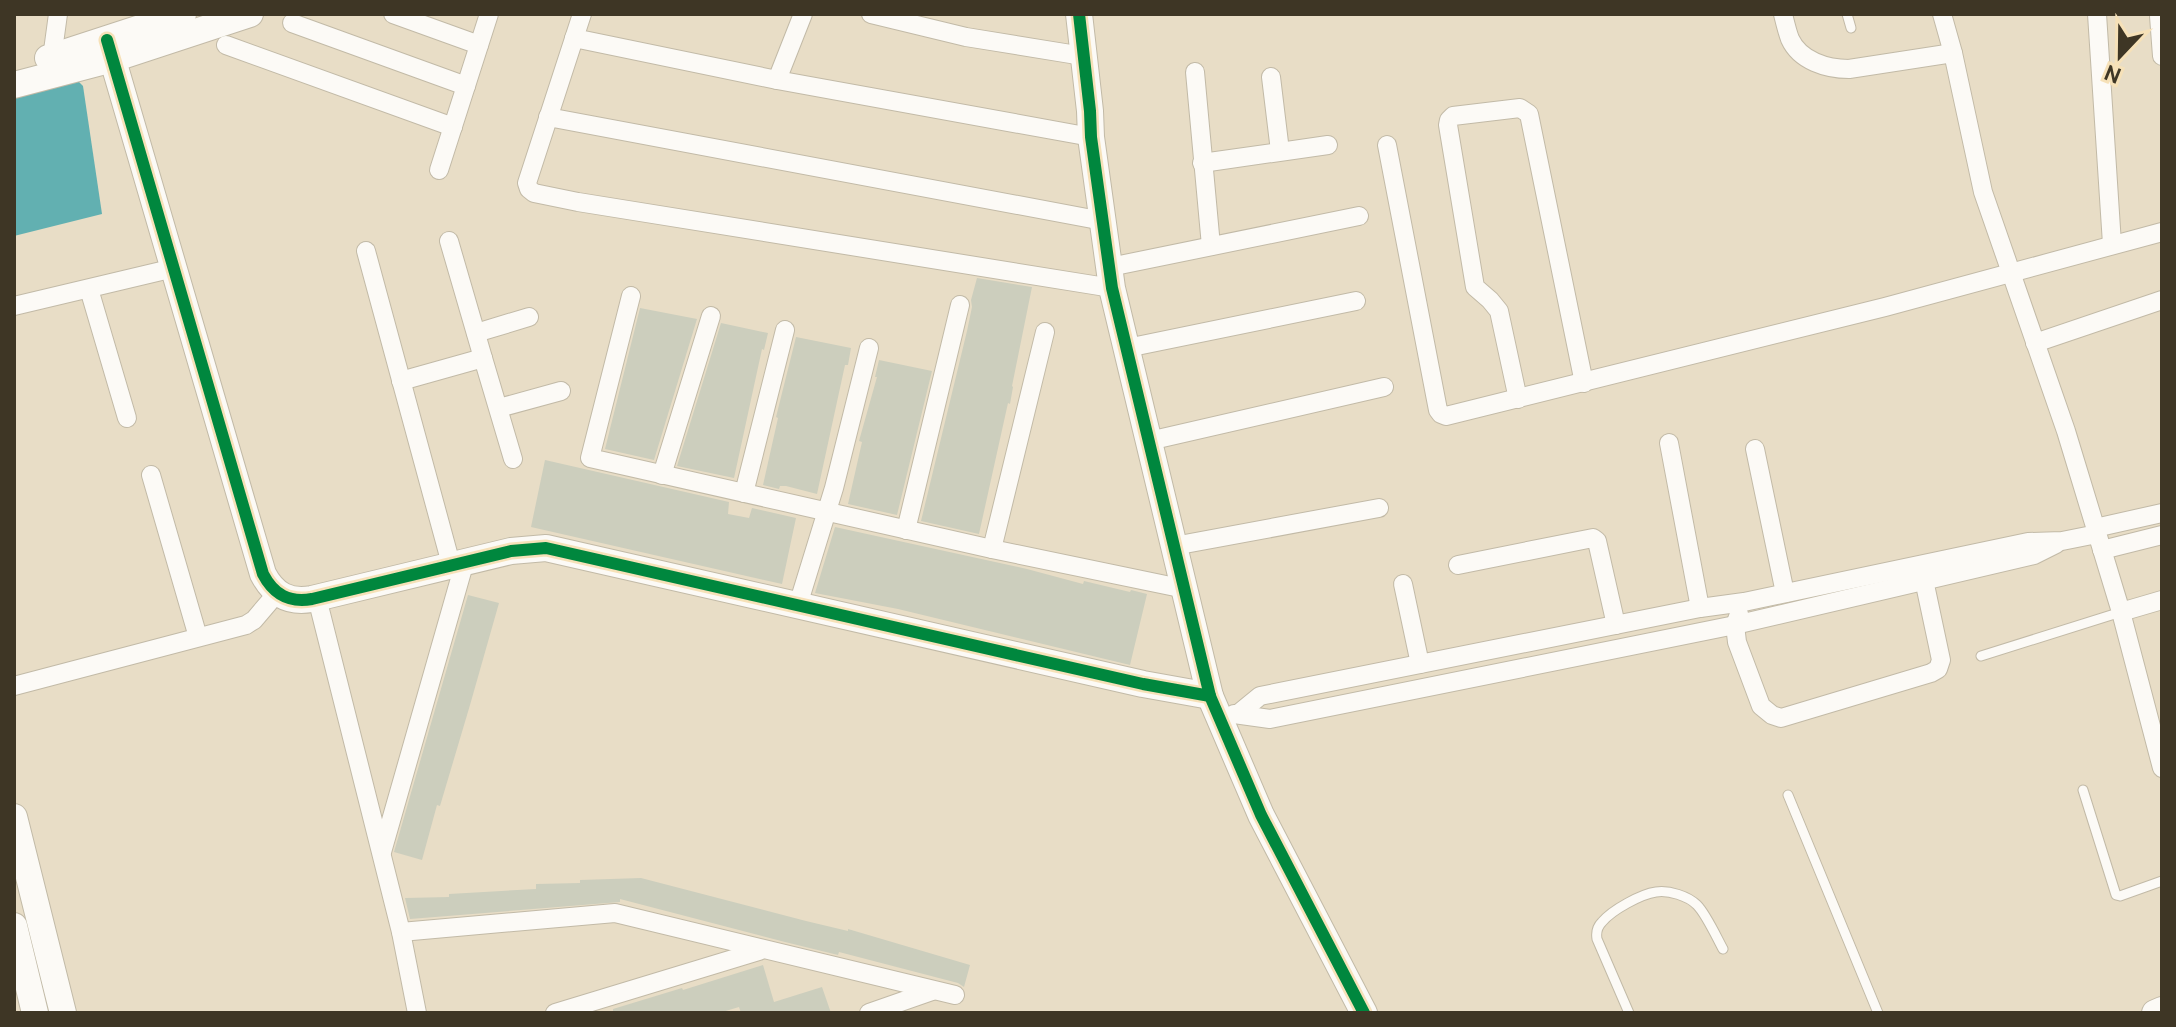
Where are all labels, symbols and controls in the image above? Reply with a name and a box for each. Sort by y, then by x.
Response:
north arrow [2080,16,2160,96]
text: N [2100,59,2125,90]

